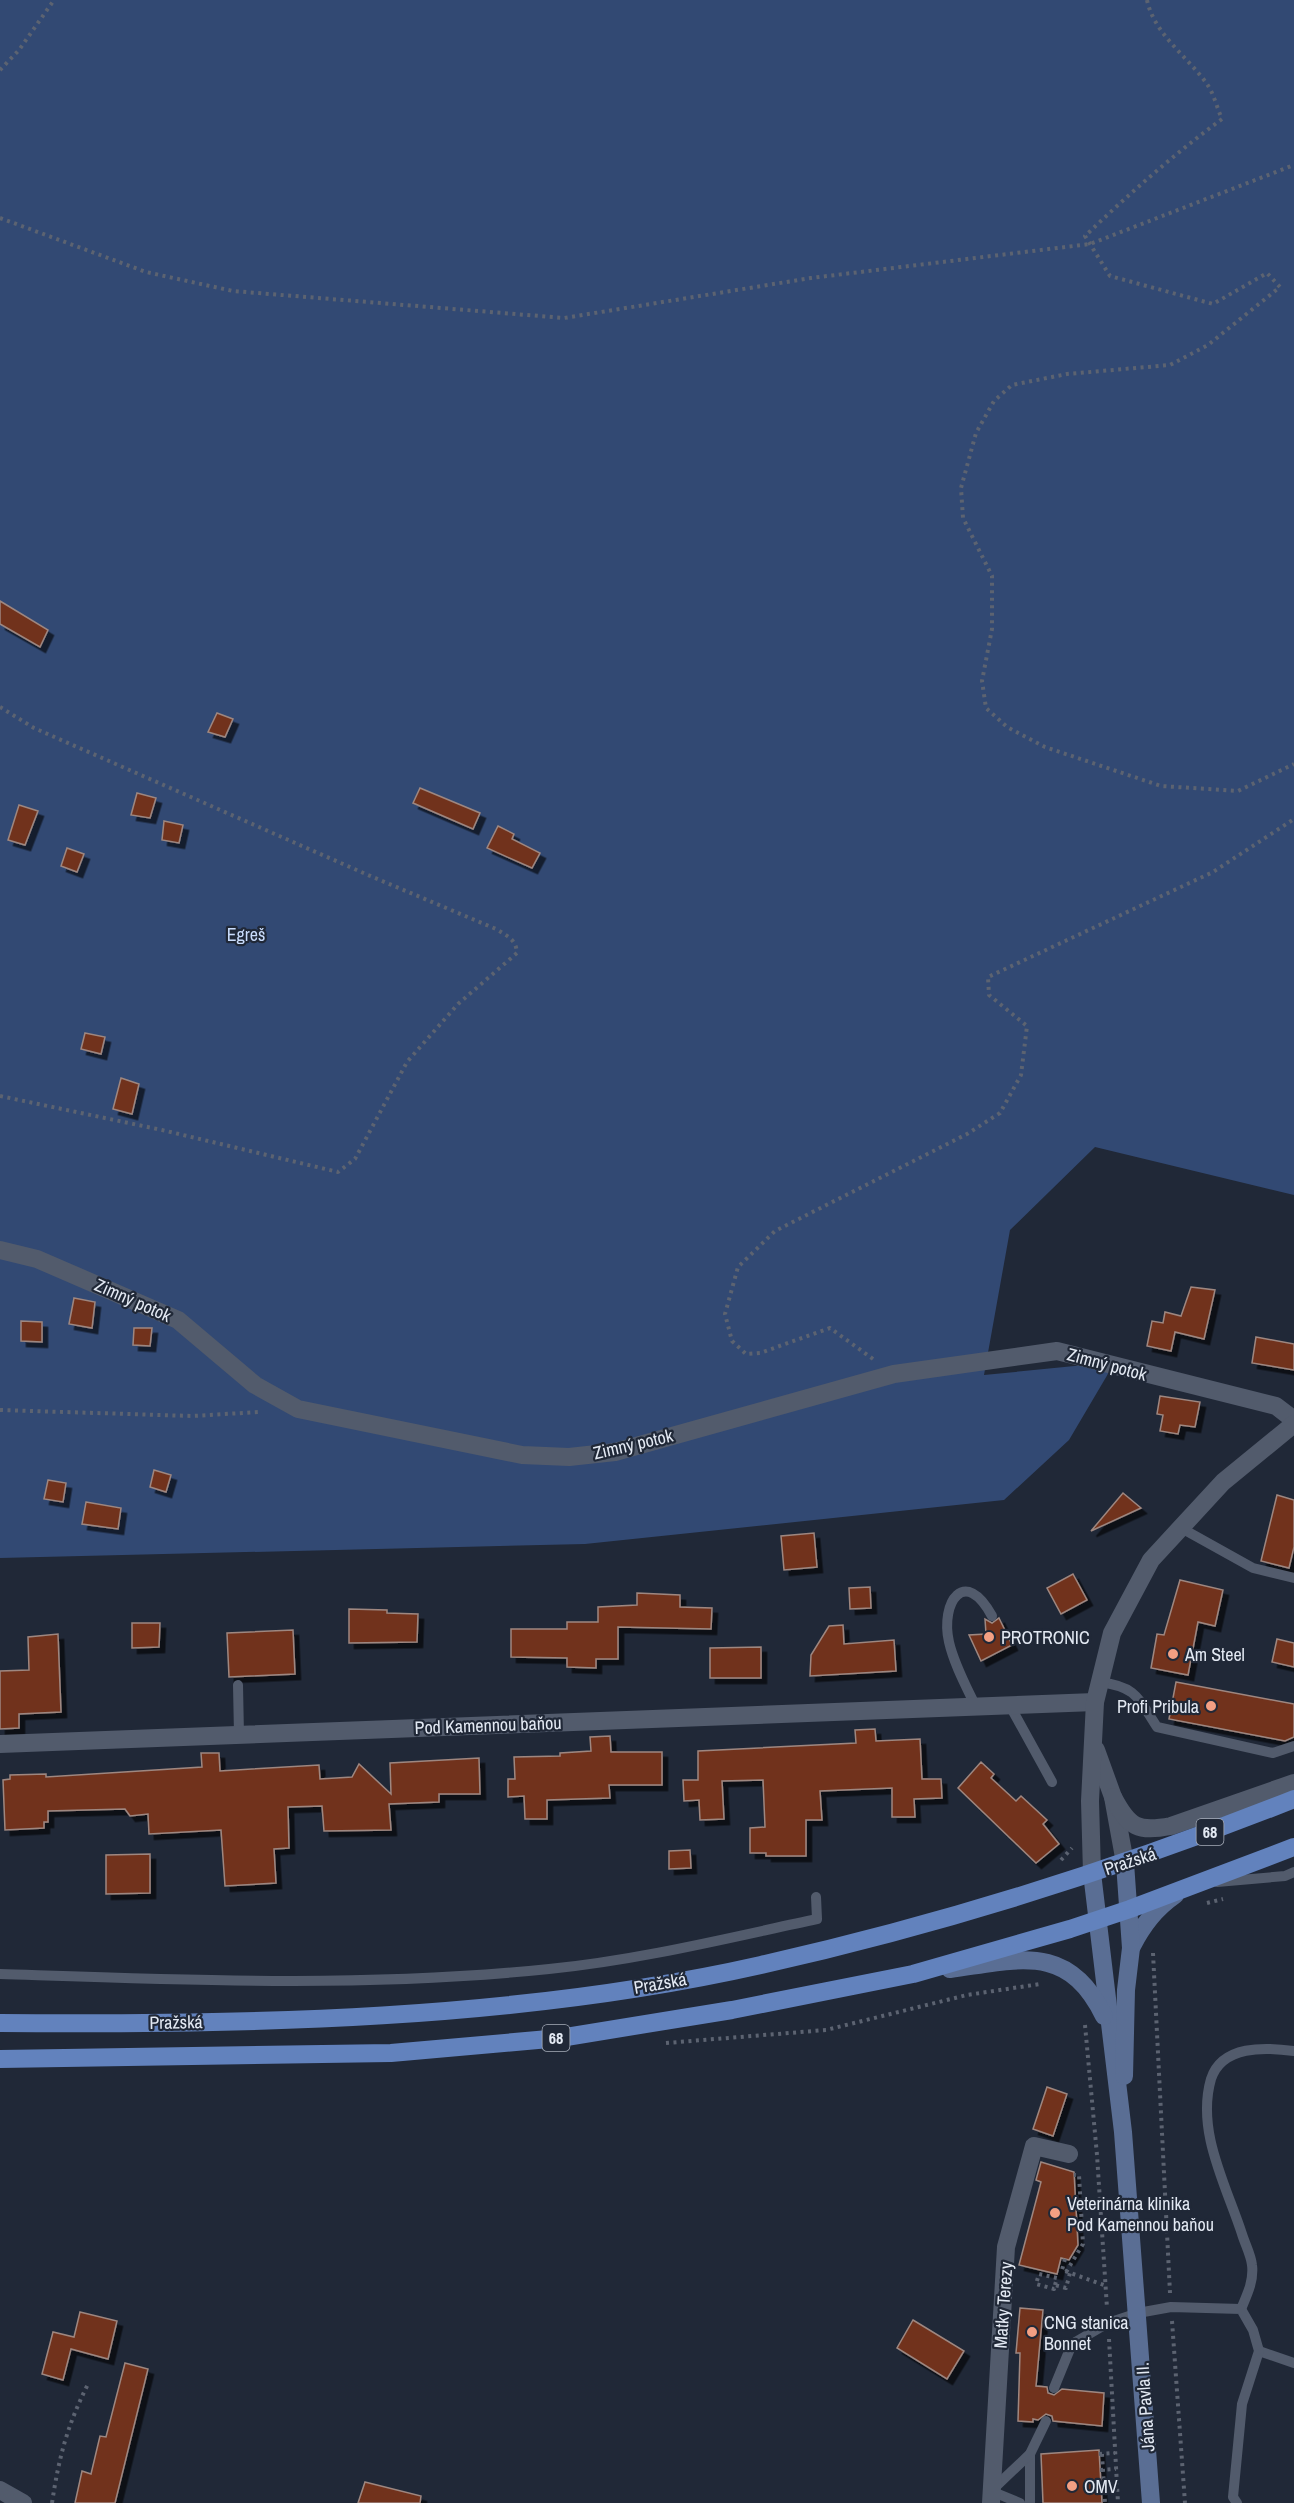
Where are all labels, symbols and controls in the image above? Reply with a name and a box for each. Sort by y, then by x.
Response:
park label: Egreš [227,922,265,947]
street label: Zimný potok [91,1272,176,1328]
street label: Zimný potok [1065,1341,1150,1387]
street label: Zimný potok [591,1423,676,1465]
place label: PROTRONIC [1001,1625,1090,1650]
marker: PROTRONIC [982,1630,996,1644]
place label: Am Steel [1184,1642,1245,1667]
marker: Am Steel [1166,1647,1180,1661]
place label: Profi Pribula [1117,1694,1199,1719]
marker: Profi Pribula [1204,1699,1218,1713]
street label: Pod Kamennou baňou [414,1710,562,1740]
road number: 68 [1196,1819,1224,1845]
street label: Pražská [1101,1841,1159,1881]
street label: Pražská [632,1966,688,2000]
street label: Pražská [149,2009,203,2035]
road number: 68 [542,2025,570,2051]
place label: Veterinárna klinika Pod Kamennou baňou [1067,2191,1214,2237]
marker: Veterinárna klinika Pod Kamennou baňou [1048,2206,1062,2220]
street label: Matky Terezy [988,2260,1019,2349]
place label: CNG stanica Bonnet [1044,2310,1129,2356]
marker: CNG stanica Bonnet [1025,2325,1039,2339]
street label: Jána Pavla II. [1129,2362,1161,2452]
place label: OMV [1084,2474,1118,2499]
marker: OMV [1065,2479,1079,2493]

